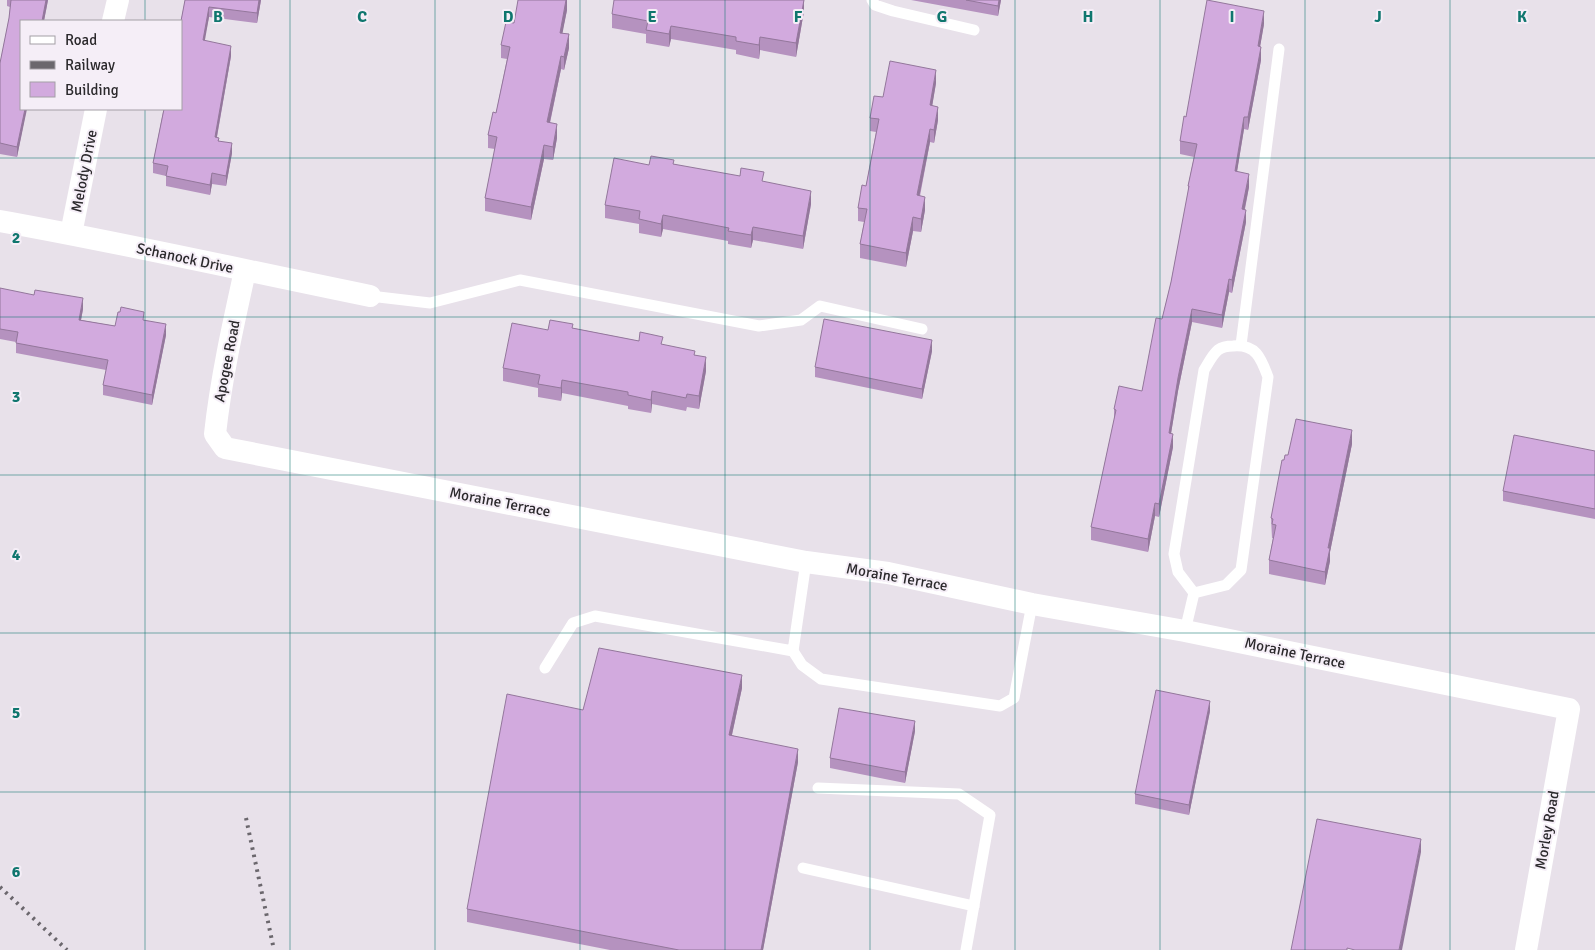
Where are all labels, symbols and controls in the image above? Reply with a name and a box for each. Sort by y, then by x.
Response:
text: B [213,7,223,27]
text: C [357,7,367,27]
text: D [503,7,514,27]
text: E [647,7,657,27]
text: F [794,7,803,27]
text: G [937,7,947,27]
text: H [1083,7,1093,27]
text: I [1229,7,1235,27]
text: J [1374,7,1382,27]
text: K [1517,7,1527,27]
legend [20,20,182,110]
text: Road [65,31,97,49]
text: Railway [65,56,115,74]
text: Building [65,81,119,99]
street label: Melody Drive [67,128,101,214]
text: 2 [12,228,20,248]
street label: Schanock Drive [135,239,235,277]
street label: Apogee Road [210,318,244,404]
text: 3 [12,387,20,407]
street label: Moraine Terrace [448,483,552,521]
text: 4 [12,545,21,565]
street label: Moraine Terrace [845,559,949,595]
street label: Moraine Terrace [1243,634,1347,672]
text: 5 [12,703,20,723]
street label: Morley Road [1531,789,1563,871]
text: 6 [12,862,21,882]

